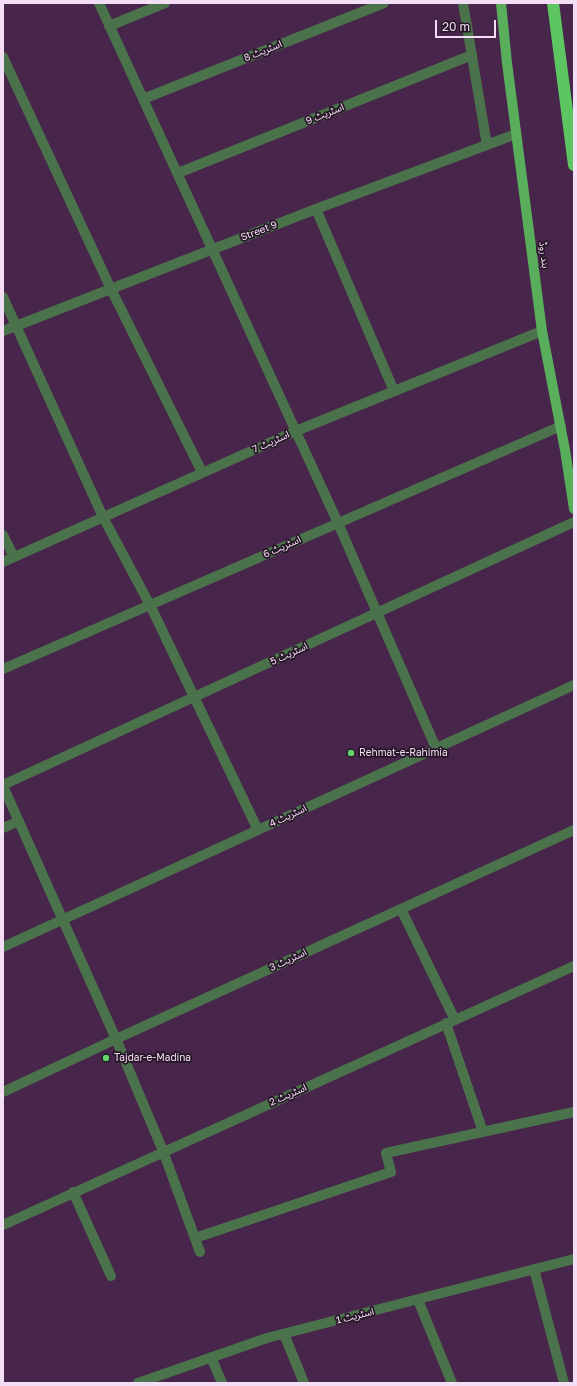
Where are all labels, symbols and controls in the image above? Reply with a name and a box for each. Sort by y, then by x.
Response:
scale bar [437,12,498,38]
text: 20 m [442,19,470,34]
street label: اسٹریٹ 8 [242,38,284,64]
street label: اسٹریٹ 9 [304,101,346,127]
street label: Street 9 [239,219,279,243]
street label: بند روڈ [536,241,552,269]
street label: اسٹریٹ 7 [251,429,291,455]
street label: اسٹریٹ 6 [261,533,303,561]
street label: اسٹریٹ 5 [268,640,310,668]
place label: Rehmat-e-Rahimia [359,747,448,759]
marker: Rehmat-e-Rahimia [346,748,356,758]
street label: اسٹریٹ 4 [267,802,309,830]
street label: اسٹریٹ 3 [267,946,309,974]
place label: Tajdar-e-Madina [114,1052,191,1064]
marker: Tajdar-e-Madina [101,1053,111,1063]
street label: اسٹریٹ 2 [267,1081,309,1109]
street label: اسٹریٹ 1 [335,1305,375,1327]

